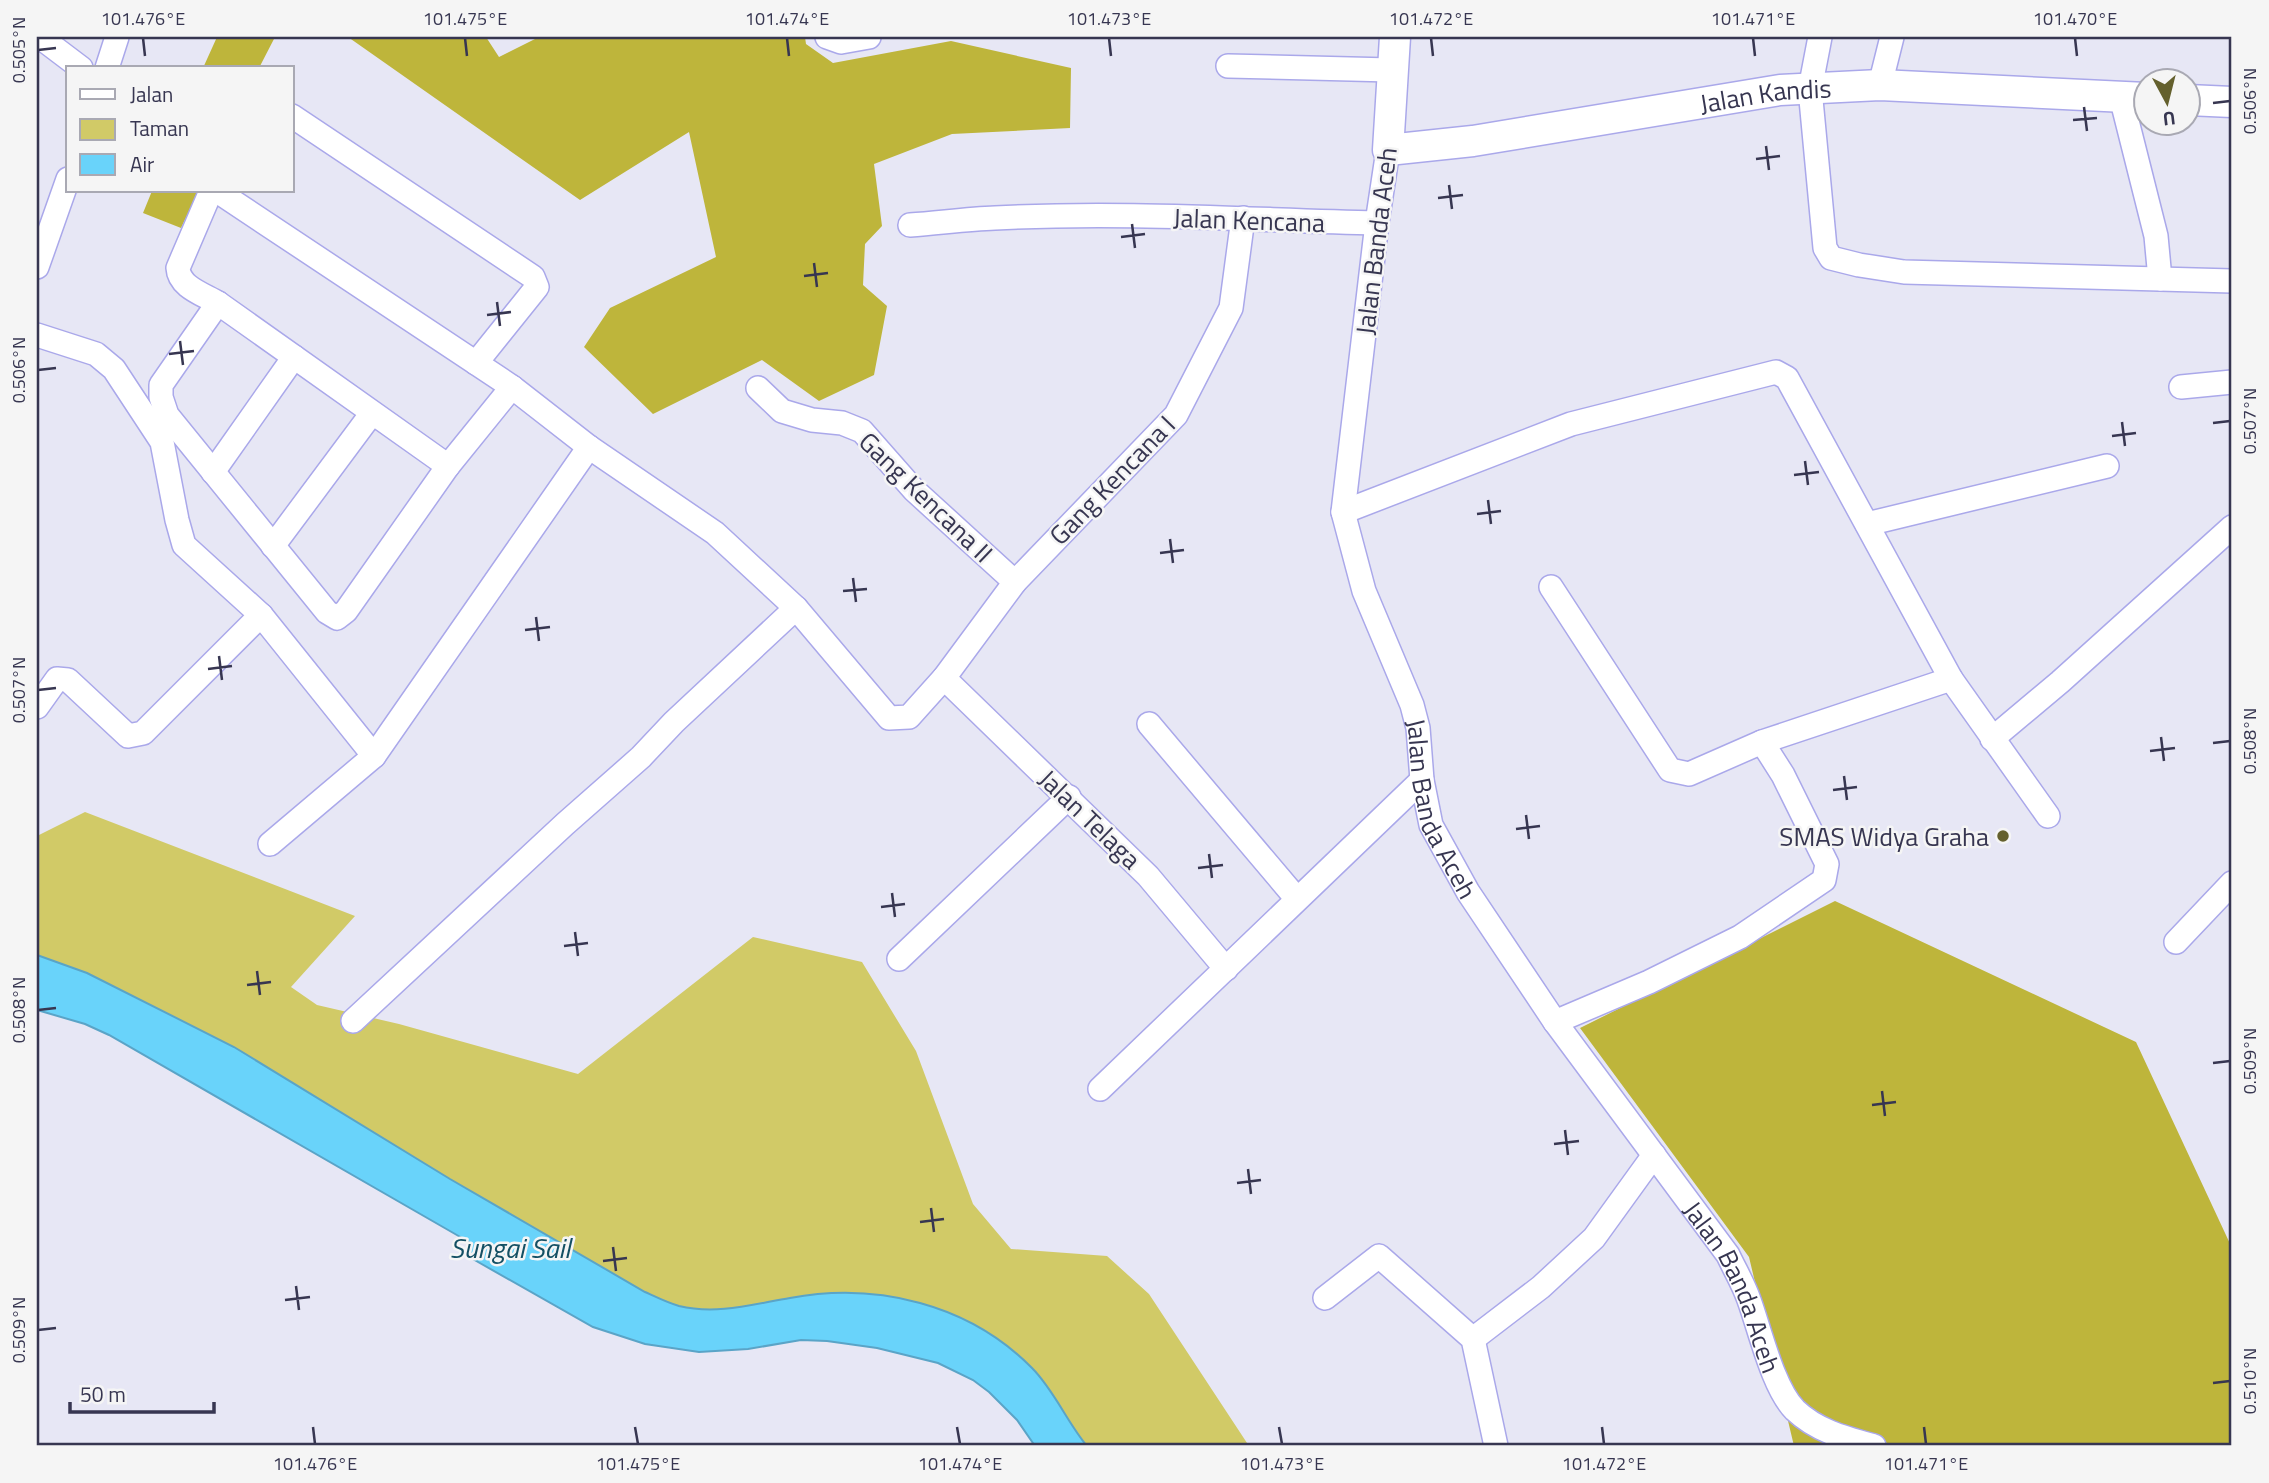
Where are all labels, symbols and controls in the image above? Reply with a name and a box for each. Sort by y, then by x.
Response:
text: 101.476°E [101,5,185,32]
text: 101.475°E [423,5,507,32]
text: 101.474°E [745,5,829,32]
text: 101.473°E [1067,5,1151,32]
text: 101.472°E [1389,5,1473,32]
text: 101.471°E [1711,5,1795,32]
text: 101.470°E [2033,5,2117,32]
text: 0.505°N [5,17,32,83]
legend [66,66,294,192]
north arrow [2132,66,2202,136]
street label: Jalan Kandis [1697,68,1832,123]
text: 0.506°N [2236,68,2263,134]
text: Jalan [130,78,173,110]
text: U [2161,104,2177,135]
text: Taman [130,112,189,144]
street label: Jalan Banda Aceh [1345,145,1407,337]
text: Air [130,148,154,180]
street label: Jalan Kencana [1172,198,1326,242]
text: 0.506°N [5,337,32,403]
text: 0.507°N [2236,388,2263,454]
street label: Gang Kencana I [1040,406,1184,554]
street label: Gang Kencana II [850,423,1002,571]
text: 0.507°N [5,657,32,723]
text: 0.508°N [2236,708,2263,774]
street label: Jalan Banda Aceh [1397,714,1487,905]
street label: Jalan Telaga [1030,760,1150,878]
place label: SMAS Widya Graha [1779,817,1989,856]
marker: SMAS Widya Graha [1995,828,2011,844]
text: 0.508°N [5,977,32,1043]
text: 0.509°N [2236,1028,2263,1094]
street label: Jalan Banda Aceh [1674,1192,1791,1378]
water label: Sungai Sail [450,1226,573,1269]
text: 0.509°N [5,1297,32,1363]
text: 0.510°N [2236,1348,2263,1414]
scale bar [70,1371,214,1415]
text: 50 m [80,1378,126,1410]
text: 101.476°E [273,1450,357,1477]
text: 101.475°E [596,1450,680,1477]
text: 101.474°E [918,1450,1002,1477]
text: 101.473°E [1240,1450,1324,1477]
text: 101.472°E [1562,1450,1646,1477]
text: 101.471°E [1884,1450,1968,1477]

